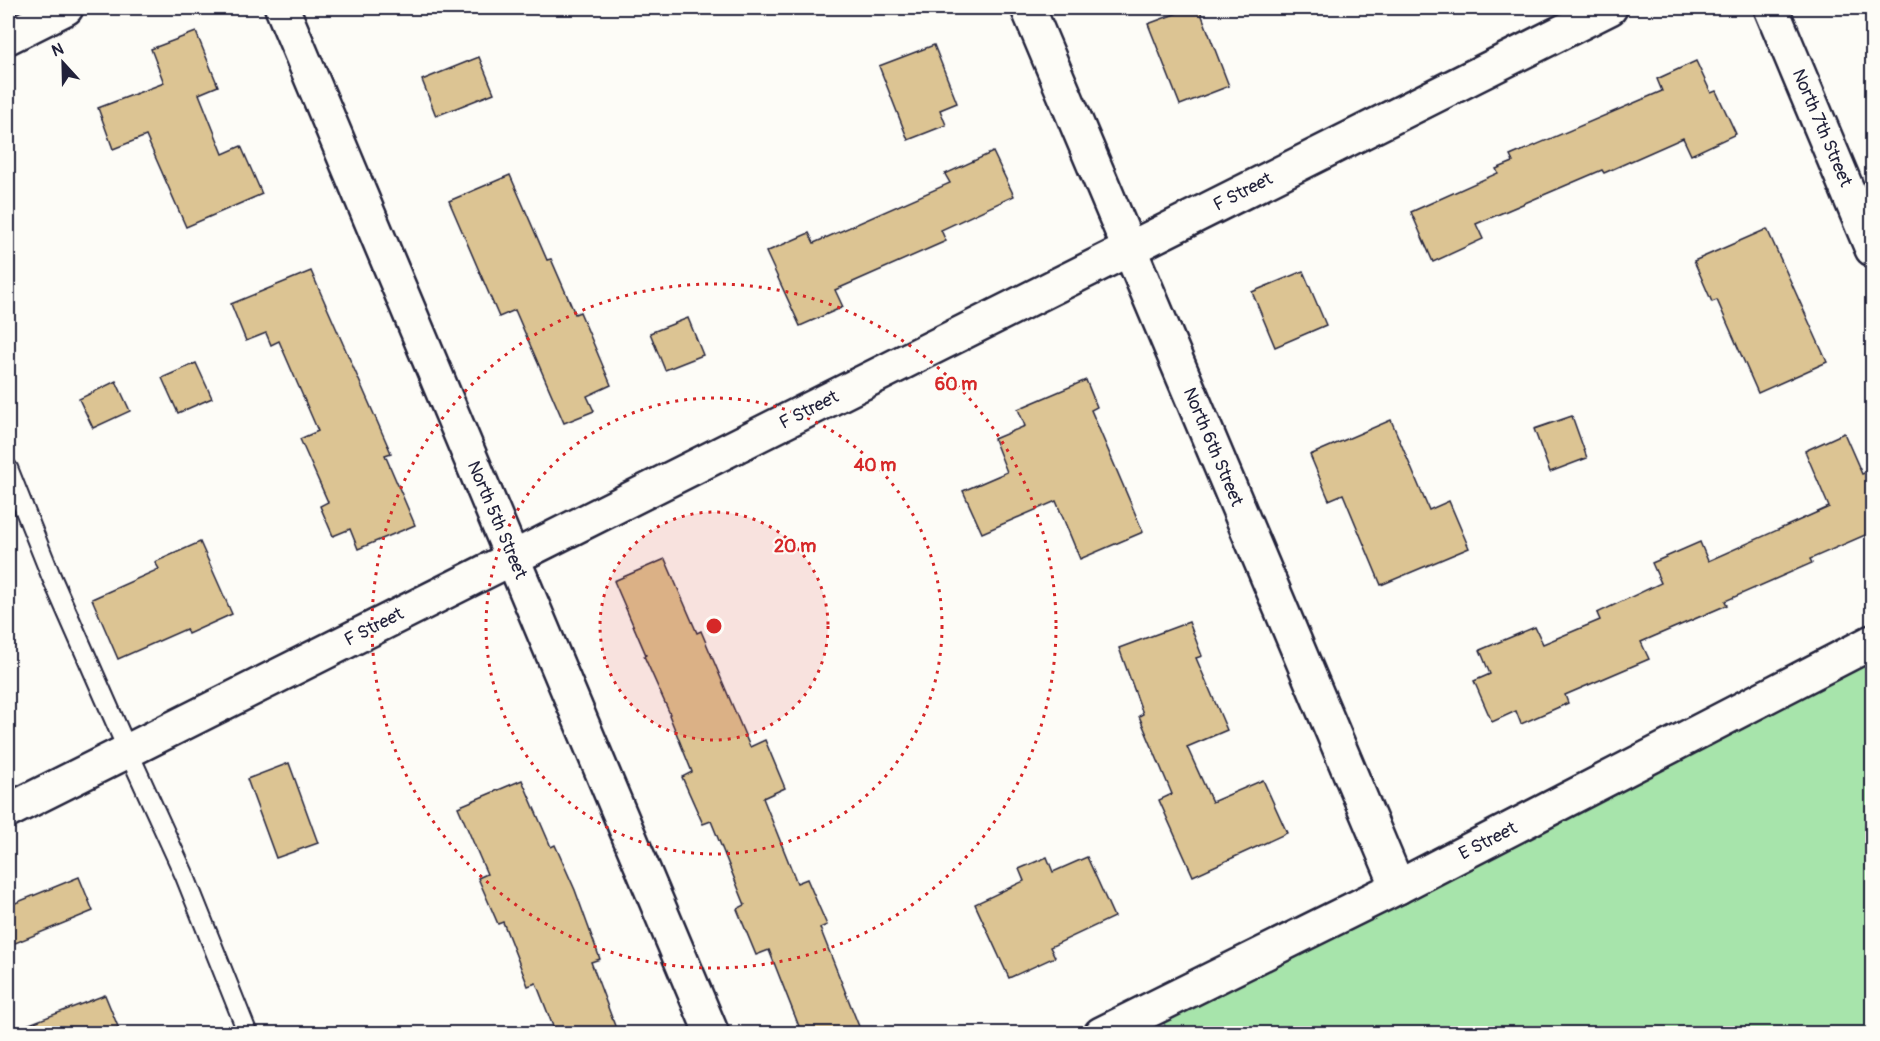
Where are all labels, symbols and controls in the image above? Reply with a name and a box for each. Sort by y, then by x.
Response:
north arrow [33,33,93,93]
text: N [49,39,67,61]
street label: North 7th Street [1787,66,1857,191]
street label: F Street [1209,167,1277,217]
text: 60 m [935,373,977,396]
street label: North 6th Street [1178,384,1249,511]
street label: F Street [775,385,843,435]
text: 40 m [854,454,896,477]
street label: North 5th Street [462,457,532,583]
text: 20 m [774,535,816,558]
street label: F Street [340,602,408,652]
centre of rings [704,616,724,636]
street label: E Street [1455,816,1522,865]

